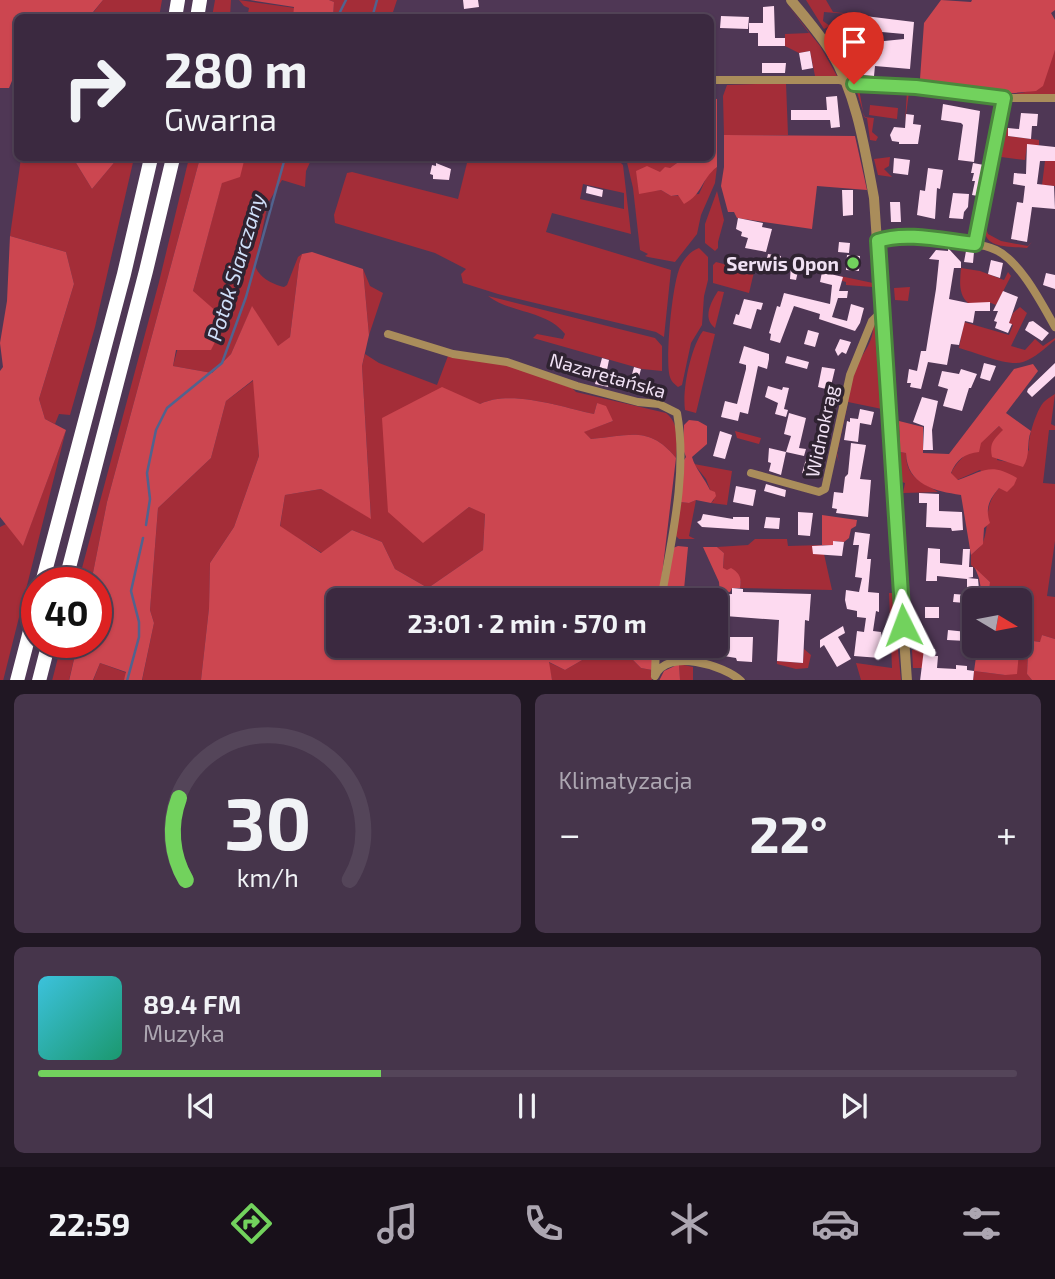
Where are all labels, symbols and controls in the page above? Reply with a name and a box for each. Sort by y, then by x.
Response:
pin [824,12.0,884,84]
icon: arrive [835,23,873,61]
text: 280 m [164,39,308,98]
icon: right [49,42,140,133]
text: Gwarna [164,99,277,137]
water label: Potok Siarczany [201,190,270,344]
place label: Serwis Opon [726,252,839,275]
marker: Serwis Opon [845,255,861,271]
street label: Nazaretańska [547,347,669,403]
street label: Widnokrąg [800,382,842,479]
speed limit sign: 40 [21,567,112,658]
position arrow [866,588,940,662]
north arrow [962,588,1032,658]
map controls [962,588,1032,658]
text: 23:01 · 2 min · 570 m [407,607,647,638]
text: Klimatyzacja [559,766,692,794]
text: 30 [224,777,311,865]
text: 22° [749,801,828,863]
text: − [559,810,581,856]
text: + [996,810,1017,856]
text: km/h [236,861,298,891]
text: 89.4 FM [143,988,241,1019]
text: Muzyka [143,1019,225,1047]
icon: previous [182,1087,220,1125]
icon: pause [508,1087,546,1125]
icon: next [835,1087,873,1125]
icon: directions [227,1199,276,1248]
icon: music [373,1199,422,1248]
icon: phone [519,1199,568,1248]
icon: climate [665,1199,714,1248]
icon: car [811,1199,860,1248]
icon: filters [957,1199,1006,1248]
text: 22:59 [49,1204,130,1242]

